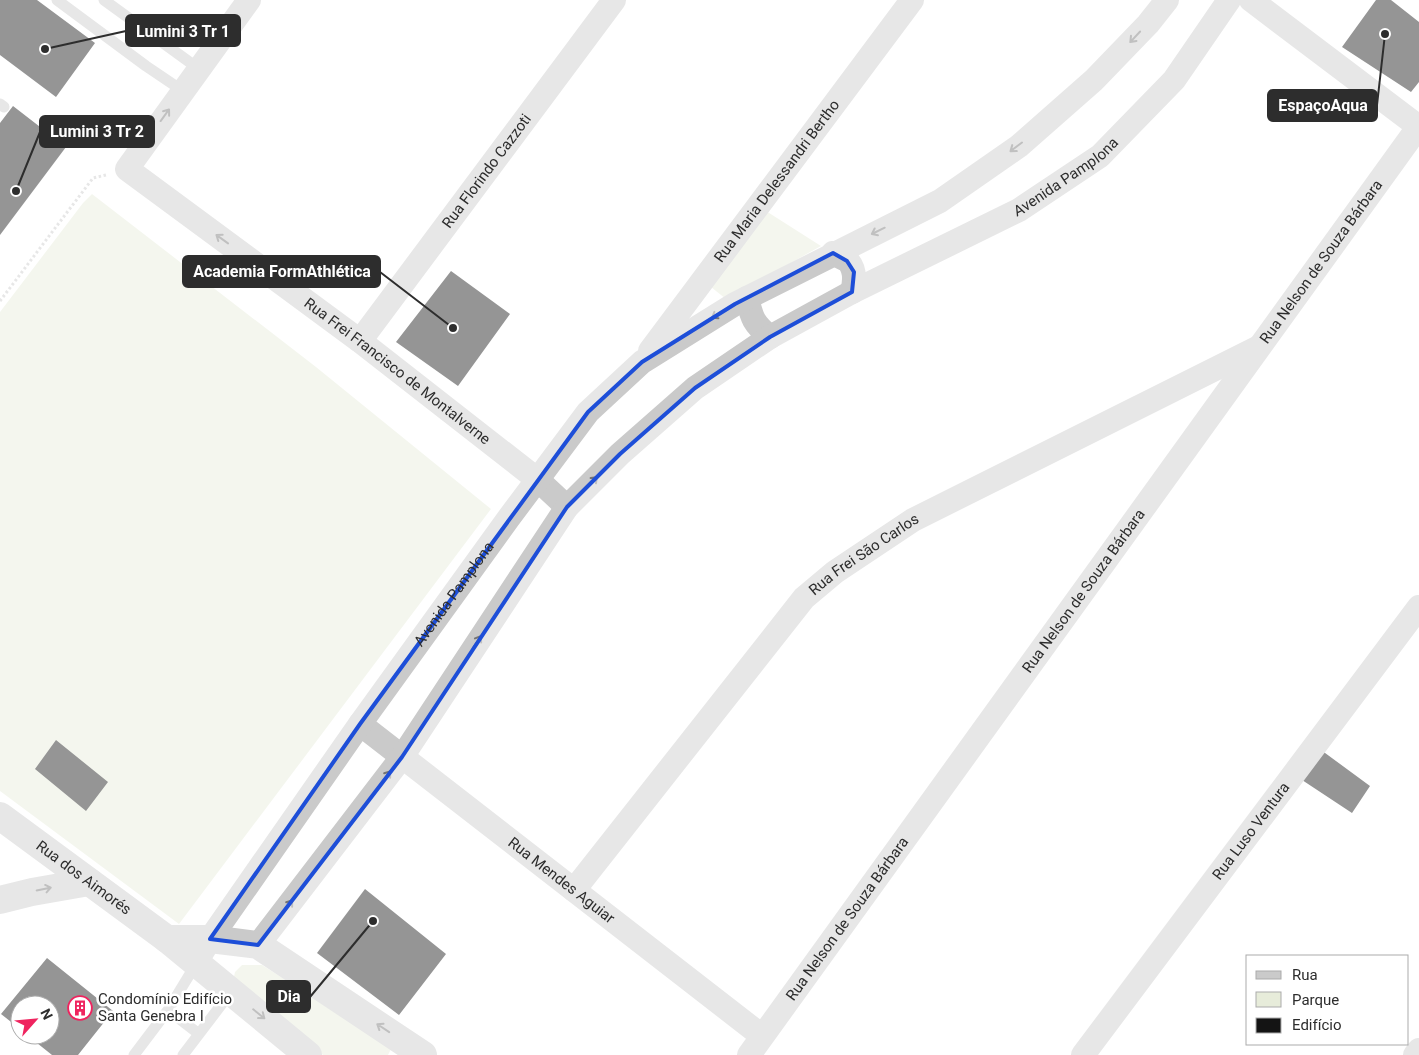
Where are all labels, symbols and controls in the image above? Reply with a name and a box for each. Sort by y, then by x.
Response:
callout: Lumini 3 Tr 1 [126,15,240,46]
text: Lumini 3 Tr 1 [136,22,230,41]
one-way arrow [1129,31,1141,43]
callout: EspaçoAqua [1268,90,1377,121]
street label: Rua Maria Delessandri Bertho [710,96,843,266]
text: EspaçoAqua [1278,96,1368,115]
one-way arrow [160,109,171,122]
street label: Rua Florindo Cazzoti [438,110,535,232]
callout: Lumini 3 Tr 2 [40,116,154,147]
text: Lumini 3 Tr 2 [50,122,144,141]
street label: Avenida Pamplona [1011,134,1122,220]
one-way arrow [1010,142,1023,153]
street label: Rua Nelson de Souza Bárbara [1256,176,1386,347]
one-way arrow [870,226,885,236]
one-way arrow [216,234,229,245]
callout: Academia FormAthlética [183,256,380,287]
text: Academia FormAthlética [193,262,371,281]
street label: Rua Frei Francisco de Montalverne [301,294,494,448]
one-way arrow [711,309,725,320]
one-way arrow [586,476,598,488]
street label: Rua Nelson de Souza Bárbara [1018,506,1149,676]
street label: Rua Frei São Carlos [805,510,922,599]
street label: Avenida Pamplona [410,538,498,650]
one-way arrow [473,636,483,650]
one-way arrow [381,771,392,784]
street label: Rua Luso Ventura [1209,779,1293,883]
street label: Rua Mendes Aguiar [505,833,618,927]
street label: Rua Nelson de Souza Bárbara [782,833,912,1004]
street label: Rua dos Aimorés [33,837,135,919]
one-way arrow [36,884,52,894]
one-way arrow [282,900,293,913]
legend [1246,955,1409,1045]
text: Rua [1292,966,1318,984]
callout: Dia [267,981,310,1012]
text: Dia [277,987,301,1006]
place label: Condomínio Edifício Santa Genebra I [98,990,232,1025]
text: Parque [1292,991,1339,1009]
north arrow [10,995,60,1045]
building icon: Condomínio Edifício Santa Genebra I [67,995,93,1021]
text: N [37,1006,56,1022]
one-way arrow [252,1009,265,1020]
text: Edifício [1292,1016,1341,1034]
one-way arrow [376,1023,390,1033]

